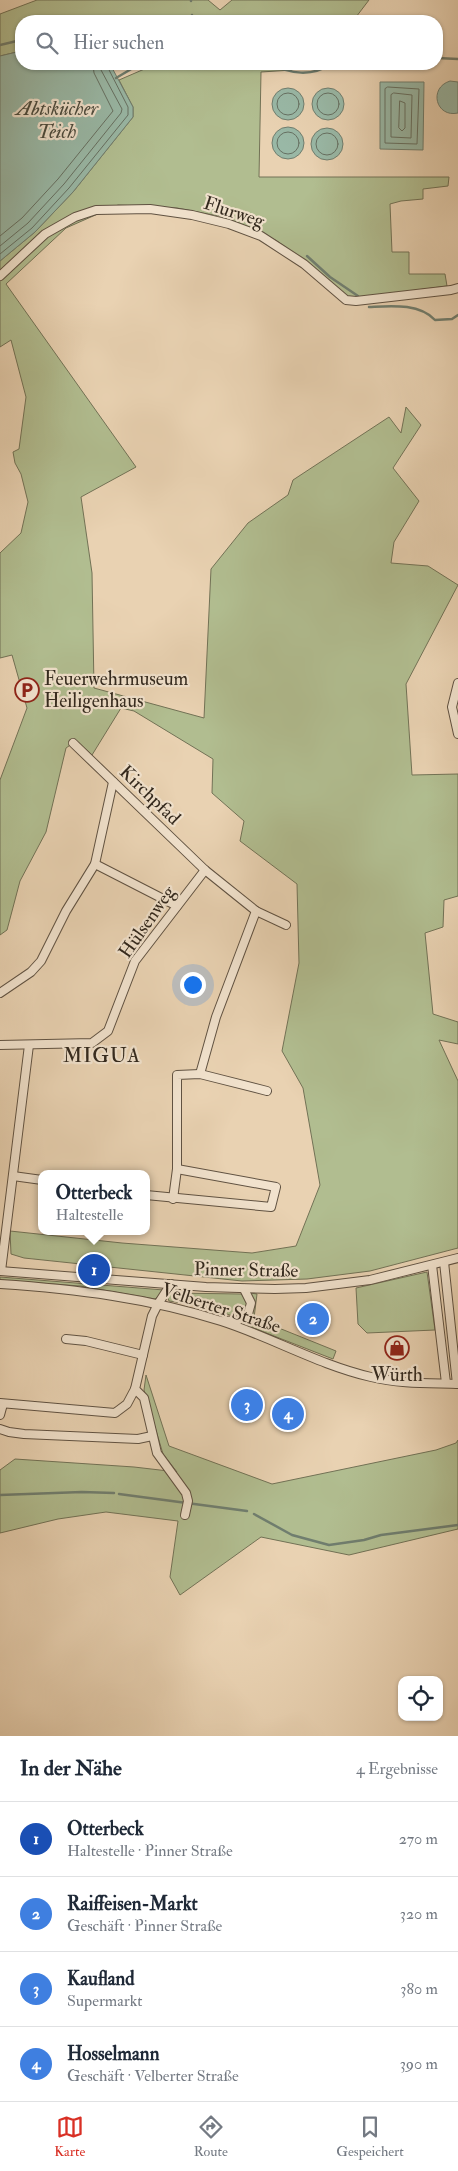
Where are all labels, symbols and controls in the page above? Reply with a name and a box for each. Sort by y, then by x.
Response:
search box [15,15,443,70]
icon: search [33,29,61,57]
text: Hier suchen [73,31,164,55]
water label: Abtskücher Teich [14,96,99,144]
street label: Flurweg [201,191,268,233]
place label: Feuerwehrmuseum Heiligenhaus [44,667,189,713]
parking icon: Feuerwehrmuseum Heiligenhaus [14,677,40,703]
street label: Kirchpfad [114,760,186,831]
street label: Hülsenweg [113,881,181,963]
your location [180,972,206,998]
district label: MIGUA [63,1043,141,1068]
popup [38,1170,150,1235]
text: Otterbeck [56,1181,132,1205]
text: Haltestelle [56,1205,123,1225]
pin: 1 [78,1251,110,1289]
street label: Pinner Straße [194,1257,299,1283]
street label: Velberter Straße [158,1277,284,1339]
pin: 2 [297,1300,329,1338]
shop icon: Würth [384,1335,410,1361]
place label: Würth [370,1363,423,1387]
pin: 3 [231,1386,263,1424]
pin: 4 [272,1395,304,1433]
map controls [398,1676,443,1721]
button: locate [398,1676,443,1721]
text: In der Nähe [20,1755,122,1782]
text: 4 Ergebnisse [356,1759,438,1779]
text: Otterbeck [67,1817,144,1841]
text: 1 [33,1829,39,1849]
text: 270 m [399,1829,438,1849]
text: Haltestelle · Pinner Straße [67,1841,233,1861]
text: Raiffeisen-Markt [67,1892,198,1916]
text: 2 [32,1904,40,1924]
text: 320 m [400,1904,438,1924]
text: Geschäft · Pinner Straße [67,1916,222,1936]
text: Kaufland [67,1967,135,1991]
text: 3 [33,1979,39,1999]
text: 380 m [400,1979,438,1999]
text: Supermarkt [67,1991,142,2011]
text: Hosselmann [67,2042,159,2066]
text: 4 [32,2054,40,2074]
text: 390 m [400,2054,438,2074]
text: Geschäft · Velberter Straße [67,2066,239,2086]
tab: Karte [54,2113,85,2160]
tab: Route [194,2113,228,2160]
tab: Gespeichert [336,2113,404,2160]

